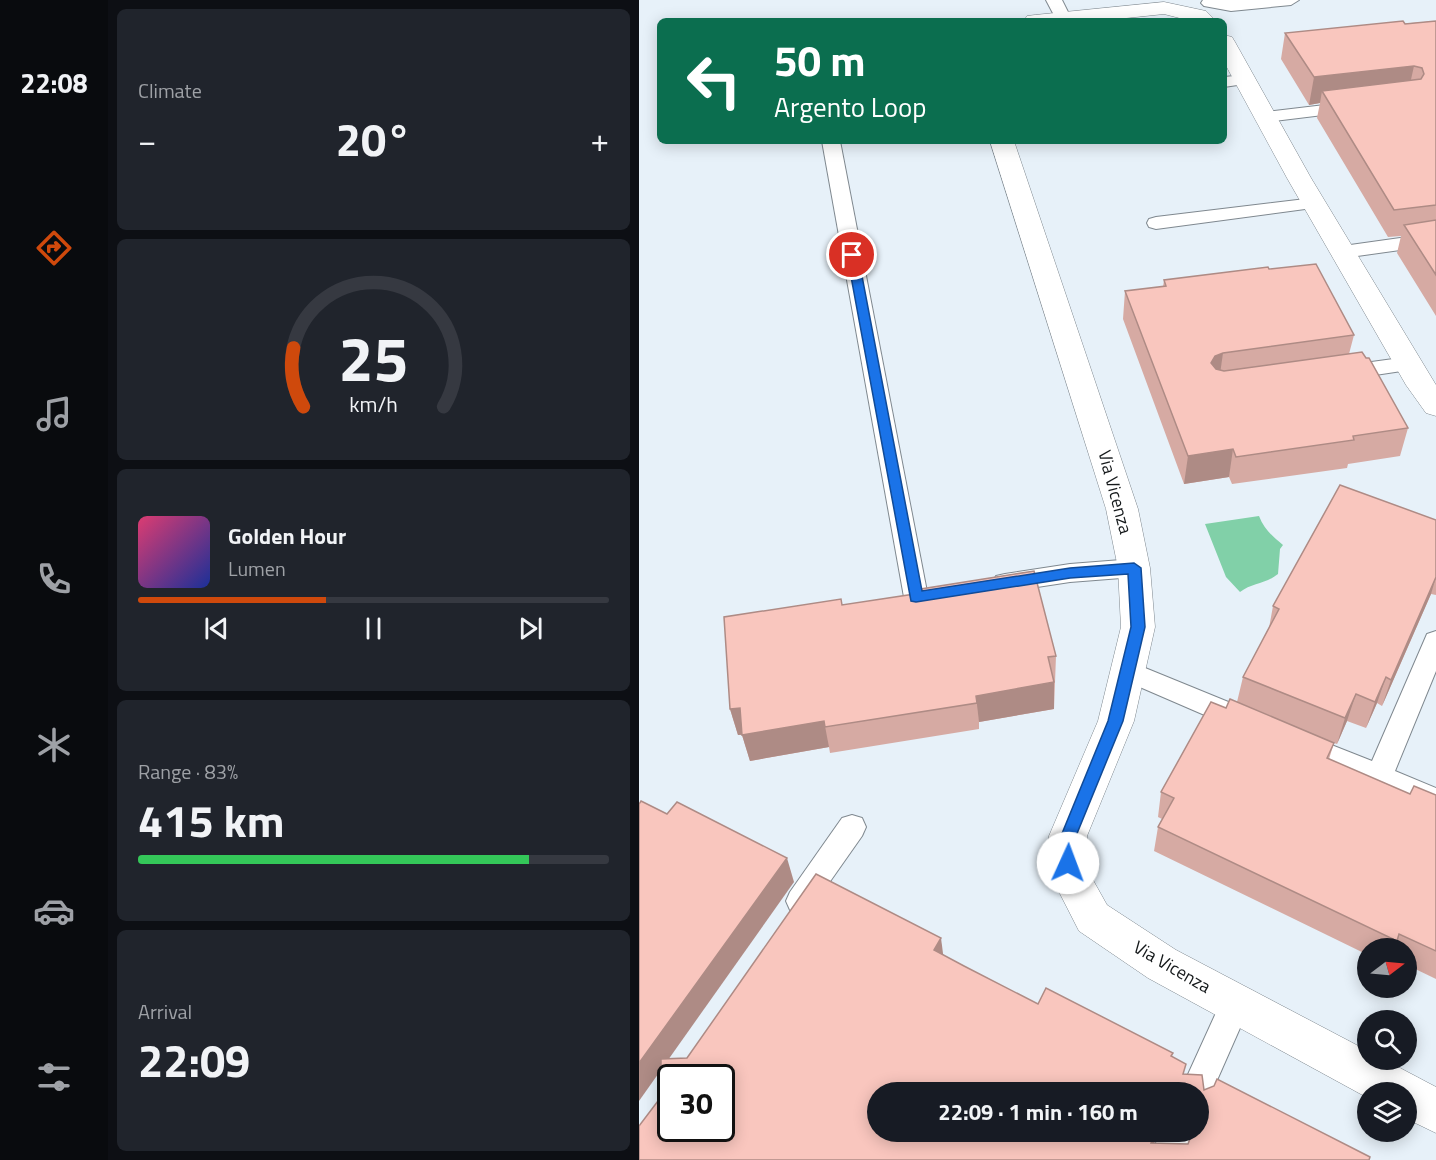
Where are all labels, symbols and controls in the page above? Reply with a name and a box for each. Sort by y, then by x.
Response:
text: 50 m [774,28,866,92]
icon: left [675,42,753,120]
text: 22:08 [20,62,88,103]
text: Climate [138,75,202,106]
text: Argento Loop [774,86,926,127]
text: 20° [336,105,411,173]
text: − [138,115,156,165]
text: + [591,115,609,165]
icon: directions [33,227,75,269]
pin [826,229,877,280]
icon: arrive [835,238,868,271]
text: 25 [339,310,408,405]
text: km/h [349,388,398,420]
icon: music [33,393,75,435]
street label: Via Vicenza [1091,447,1140,537]
text: Golden Hour [228,519,346,553]
text: Lumen [228,553,286,584]
icon: phone [33,558,75,600]
icon: previous [200,612,233,645]
icon: pause [357,612,390,645]
icon: next [514,612,547,645]
icon: climate [33,724,75,766]
text: Range · 83% [138,756,238,787]
text: 415 km [138,786,284,854]
position arrow [1036,831,1100,895]
icon: car [33,890,75,932]
street label: Via Vicenza [1128,933,1216,1000]
north arrow [1357,938,1417,998]
map controls [1357,938,1417,1142]
text: Arrival [138,996,192,1027]
button: search [1357,1010,1417,1070]
text: 22:09 [138,1026,250,1094]
icon: filters [33,1056,75,1098]
speed limit sign: 30 [657,1064,735,1142]
button: layers [1357,1082,1417,1142]
text: 22:09 · 1 min · 160 m [938,1095,1138,1129]

